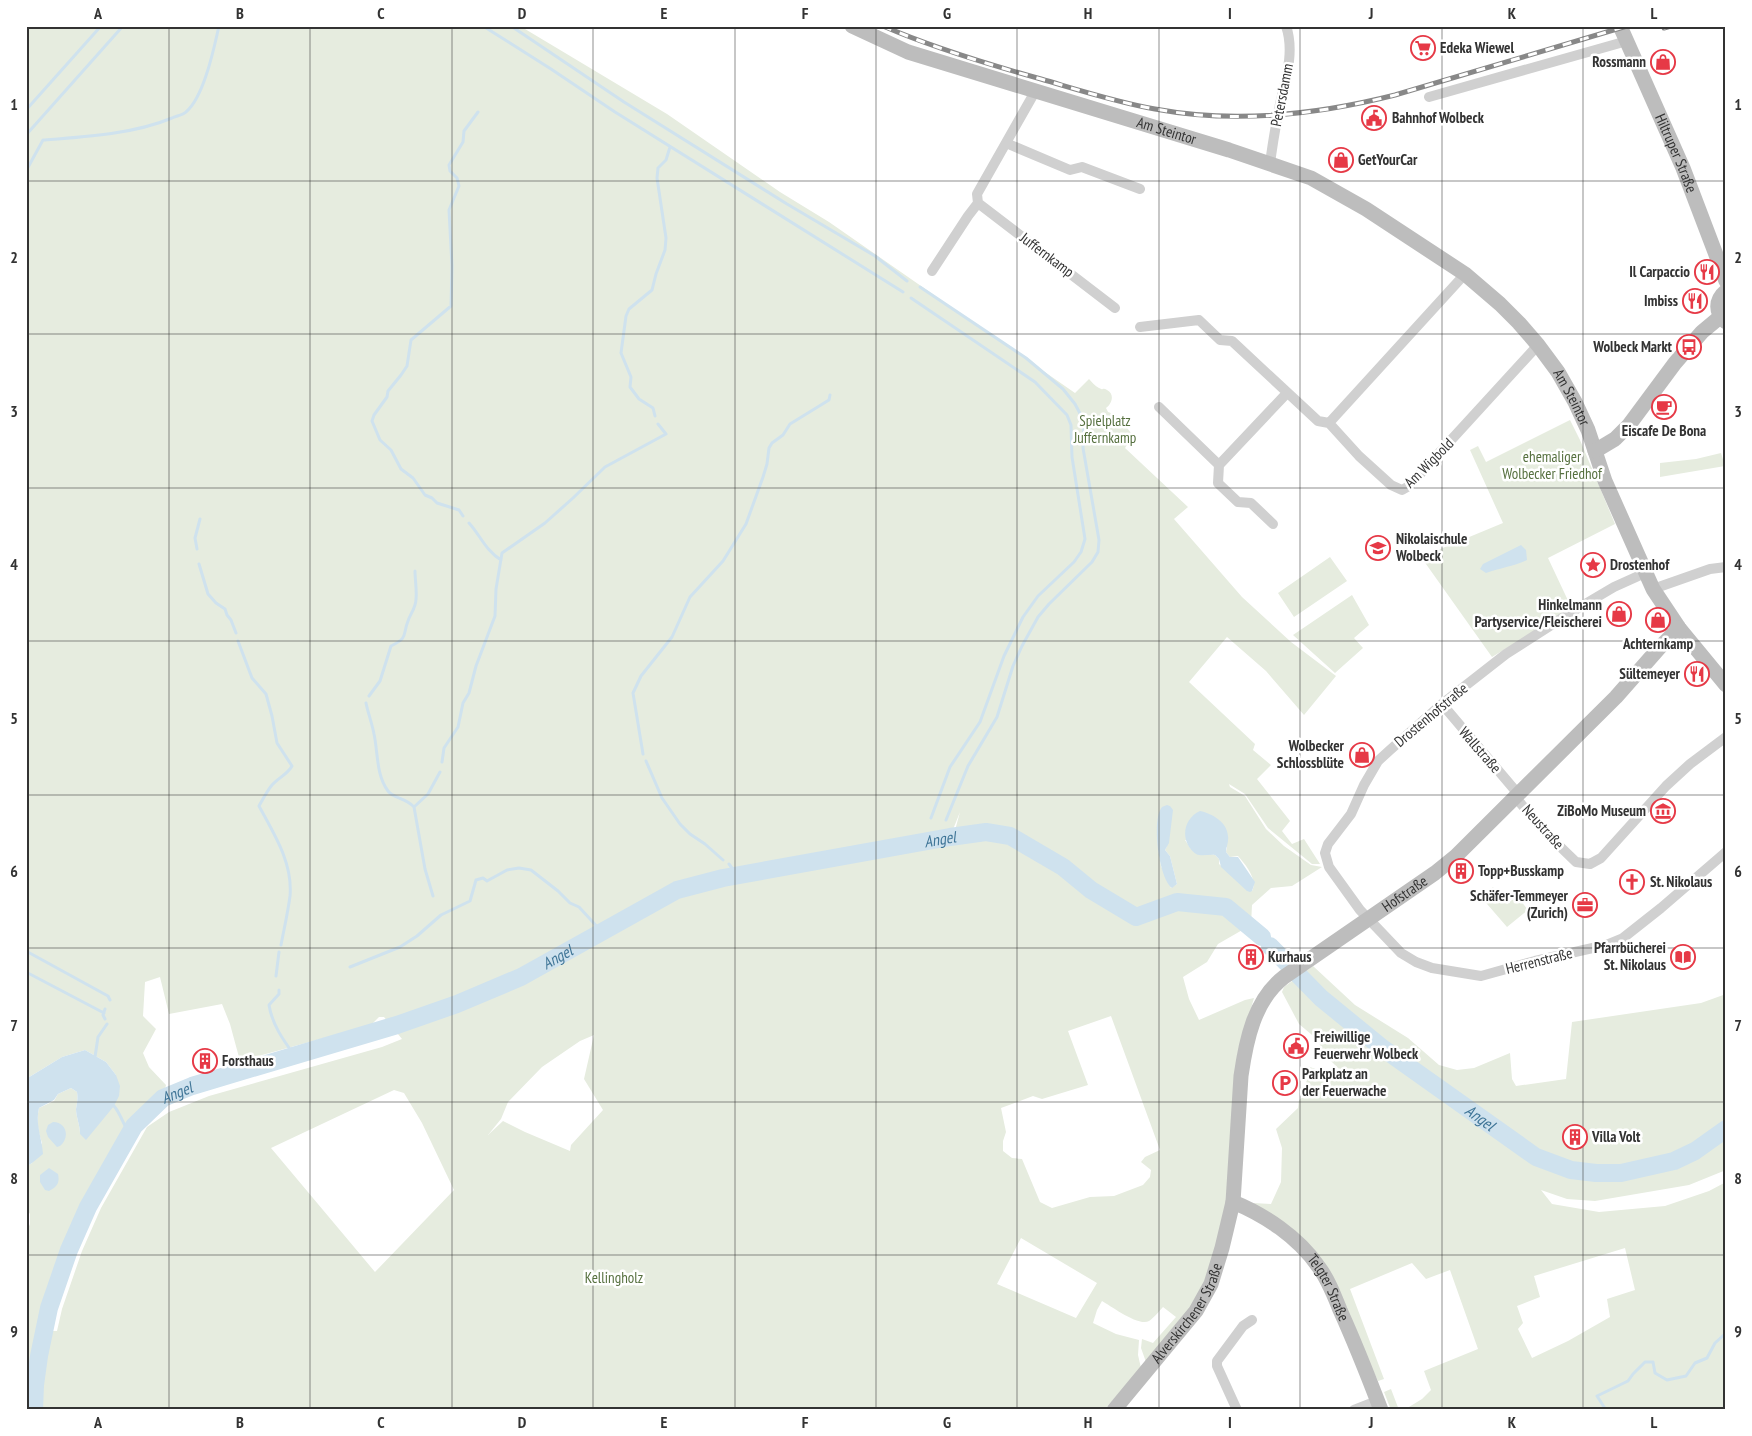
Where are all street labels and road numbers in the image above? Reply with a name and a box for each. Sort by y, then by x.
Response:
street label: Petersdamm [1266,62,1297,128]
street label: Hiltruper Straße [1651,111,1701,195]
street label: Am Steintor [1135,112,1199,149]
street label: Juffernkamp [1016,228,1078,281]
street label: Am Steintor [1549,365,1595,429]
street label: Am Wigbold [1400,434,1457,491]
street label: Drostenhofstraße [1390,678,1471,751]
street label: Wallstraße [1455,723,1506,777]
street label: Neustraße [1518,800,1568,853]
street label: Hofstraße [1378,871,1431,916]
street label: Herrenstraße [1504,943,1574,978]
street label: Telgter Straße [1304,1250,1354,1324]
street label: Alverskirchener Straße [1147,1261,1226,1367]

